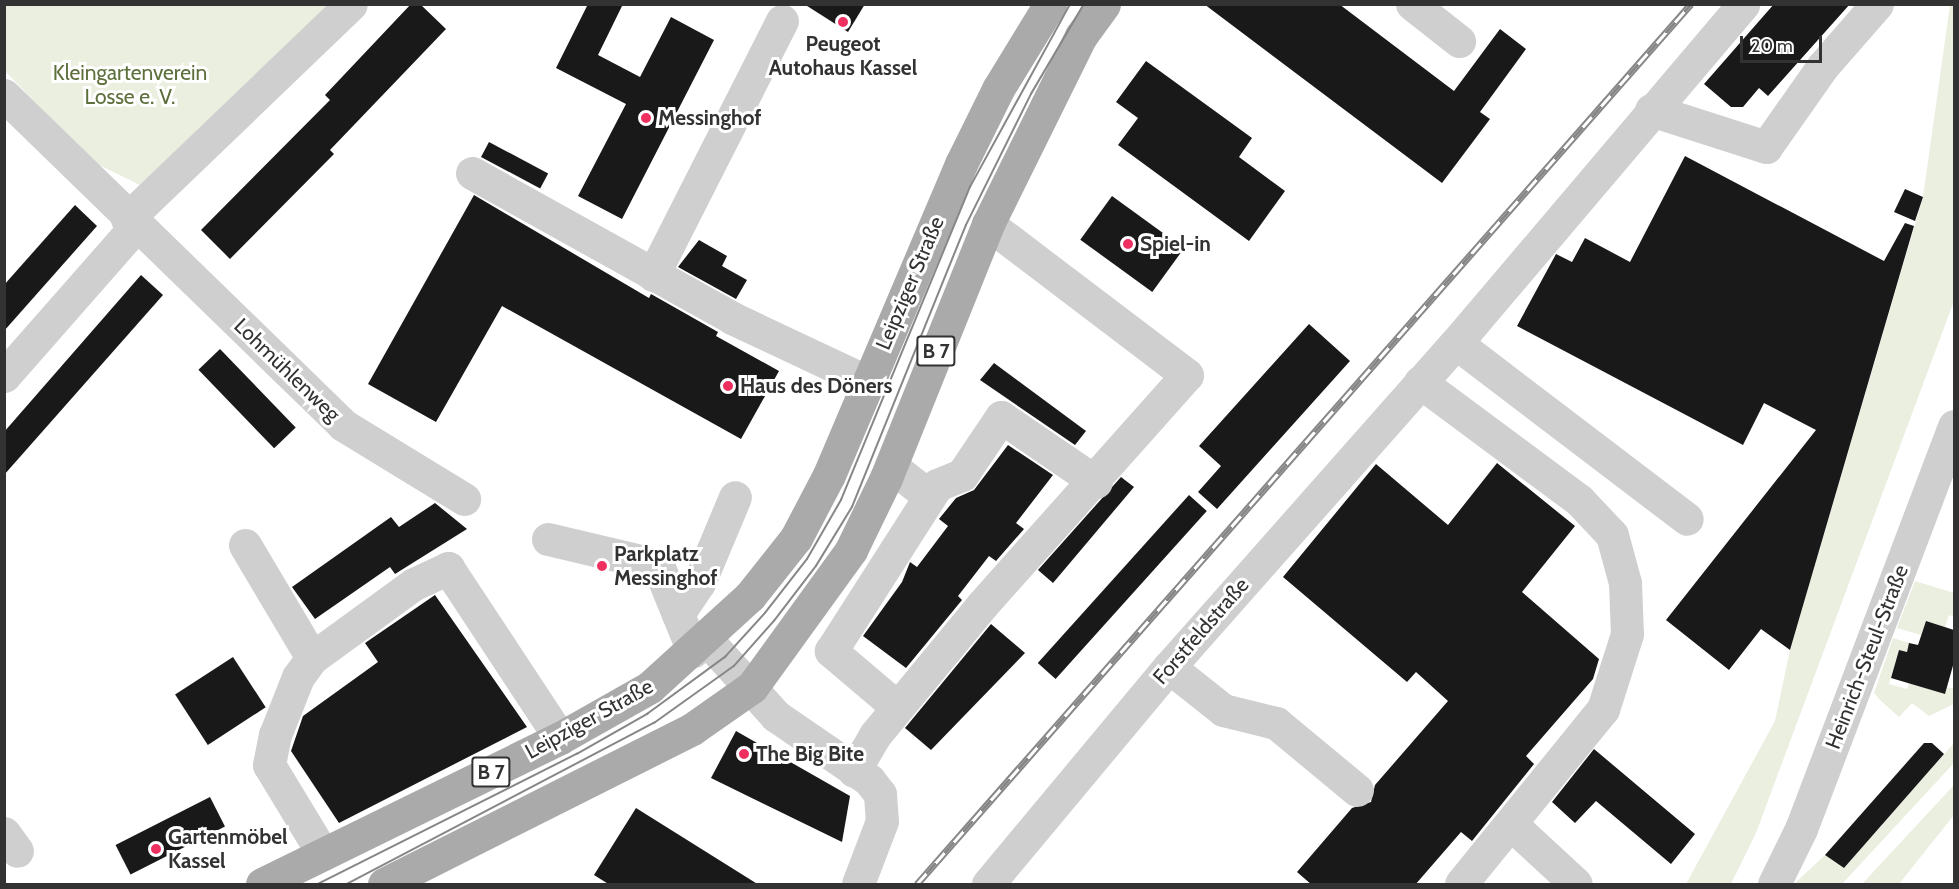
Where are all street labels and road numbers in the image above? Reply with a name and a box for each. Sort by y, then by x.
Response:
street label: Leipziger Straße [871,213,949,353]
street label: Lohmühlenweg [229,313,345,427]
road number: B 7 [915,334,957,368]
street label: Heinrich-Steul-Straße [1820,562,1914,752]
street label: Forstfeldstraße [1148,573,1254,689]
street label: Leipziger Straße [521,673,657,765]
road number: B 7 [470,755,512,789]

